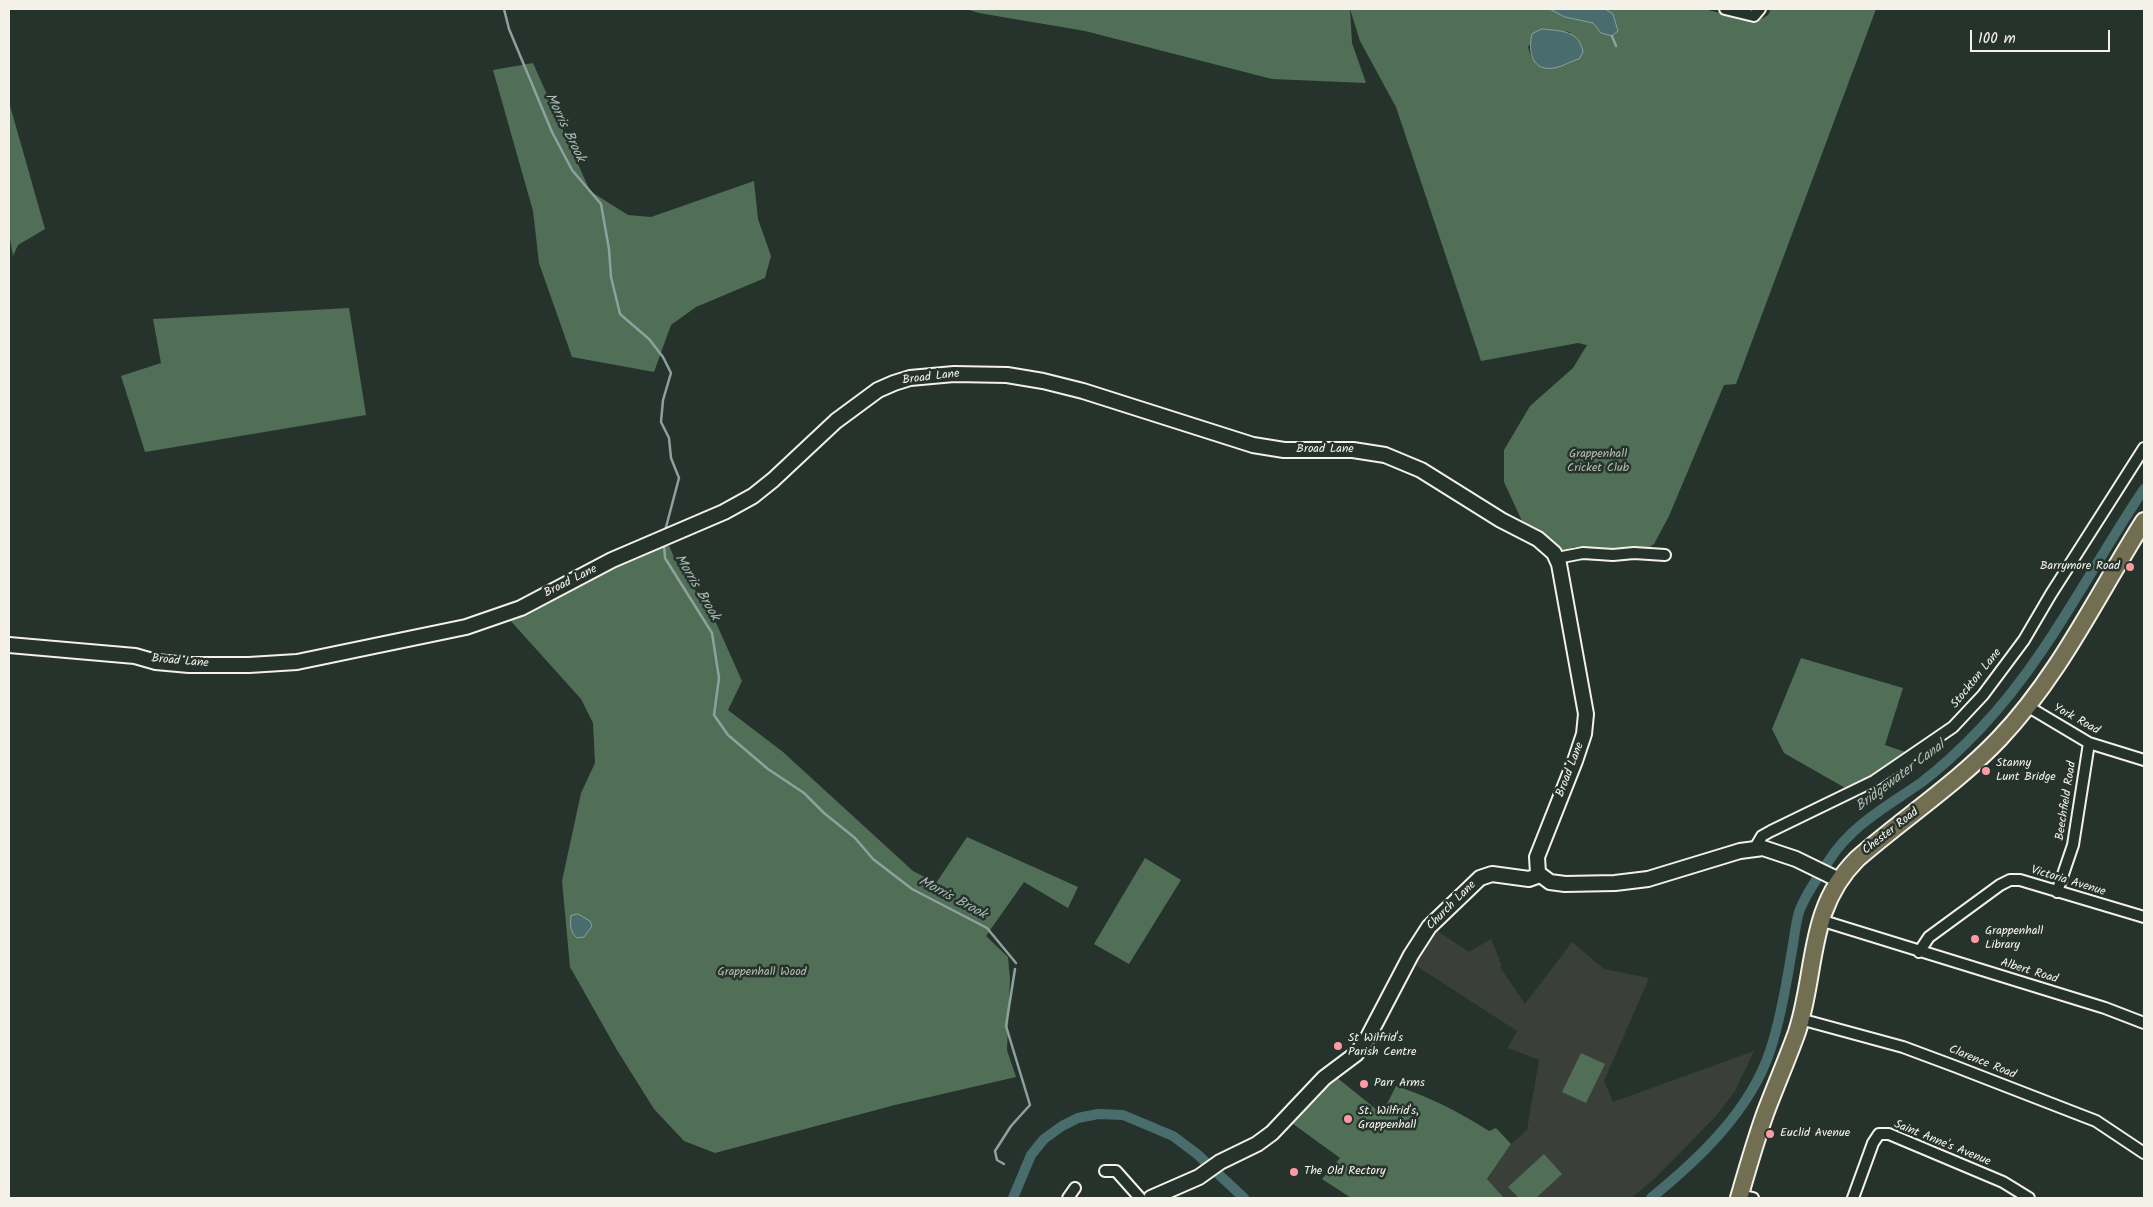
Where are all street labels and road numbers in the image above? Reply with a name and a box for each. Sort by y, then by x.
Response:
street label: Broad Lane [902,367,960,389]
street label: Broad Lane [1296,443,1354,457]
street label: Broad Lane [542,563,600,601]
street label: Stockton Lane [1949,646,2005,712]
street label: Broad Lane [151,652,209,672]
street label: York Road [2050,701,2102,739]
street label: Broad Lane [1554,741,1588,799]
street label: Beechfield Road [2054,760,2080,842]
street label: Chester Road [1860,806,1922,858]
street label: Victoria Avenue [2029,864,2107,900]
street label: Church Lane [1424,878,1480,934]
street label: Albert Road [1998,956,2060,988]
street label: Clarence Road [1946,1043,2018,1083]
street label: Saint Anne's Avenue [1891,1118,1993,1170]

